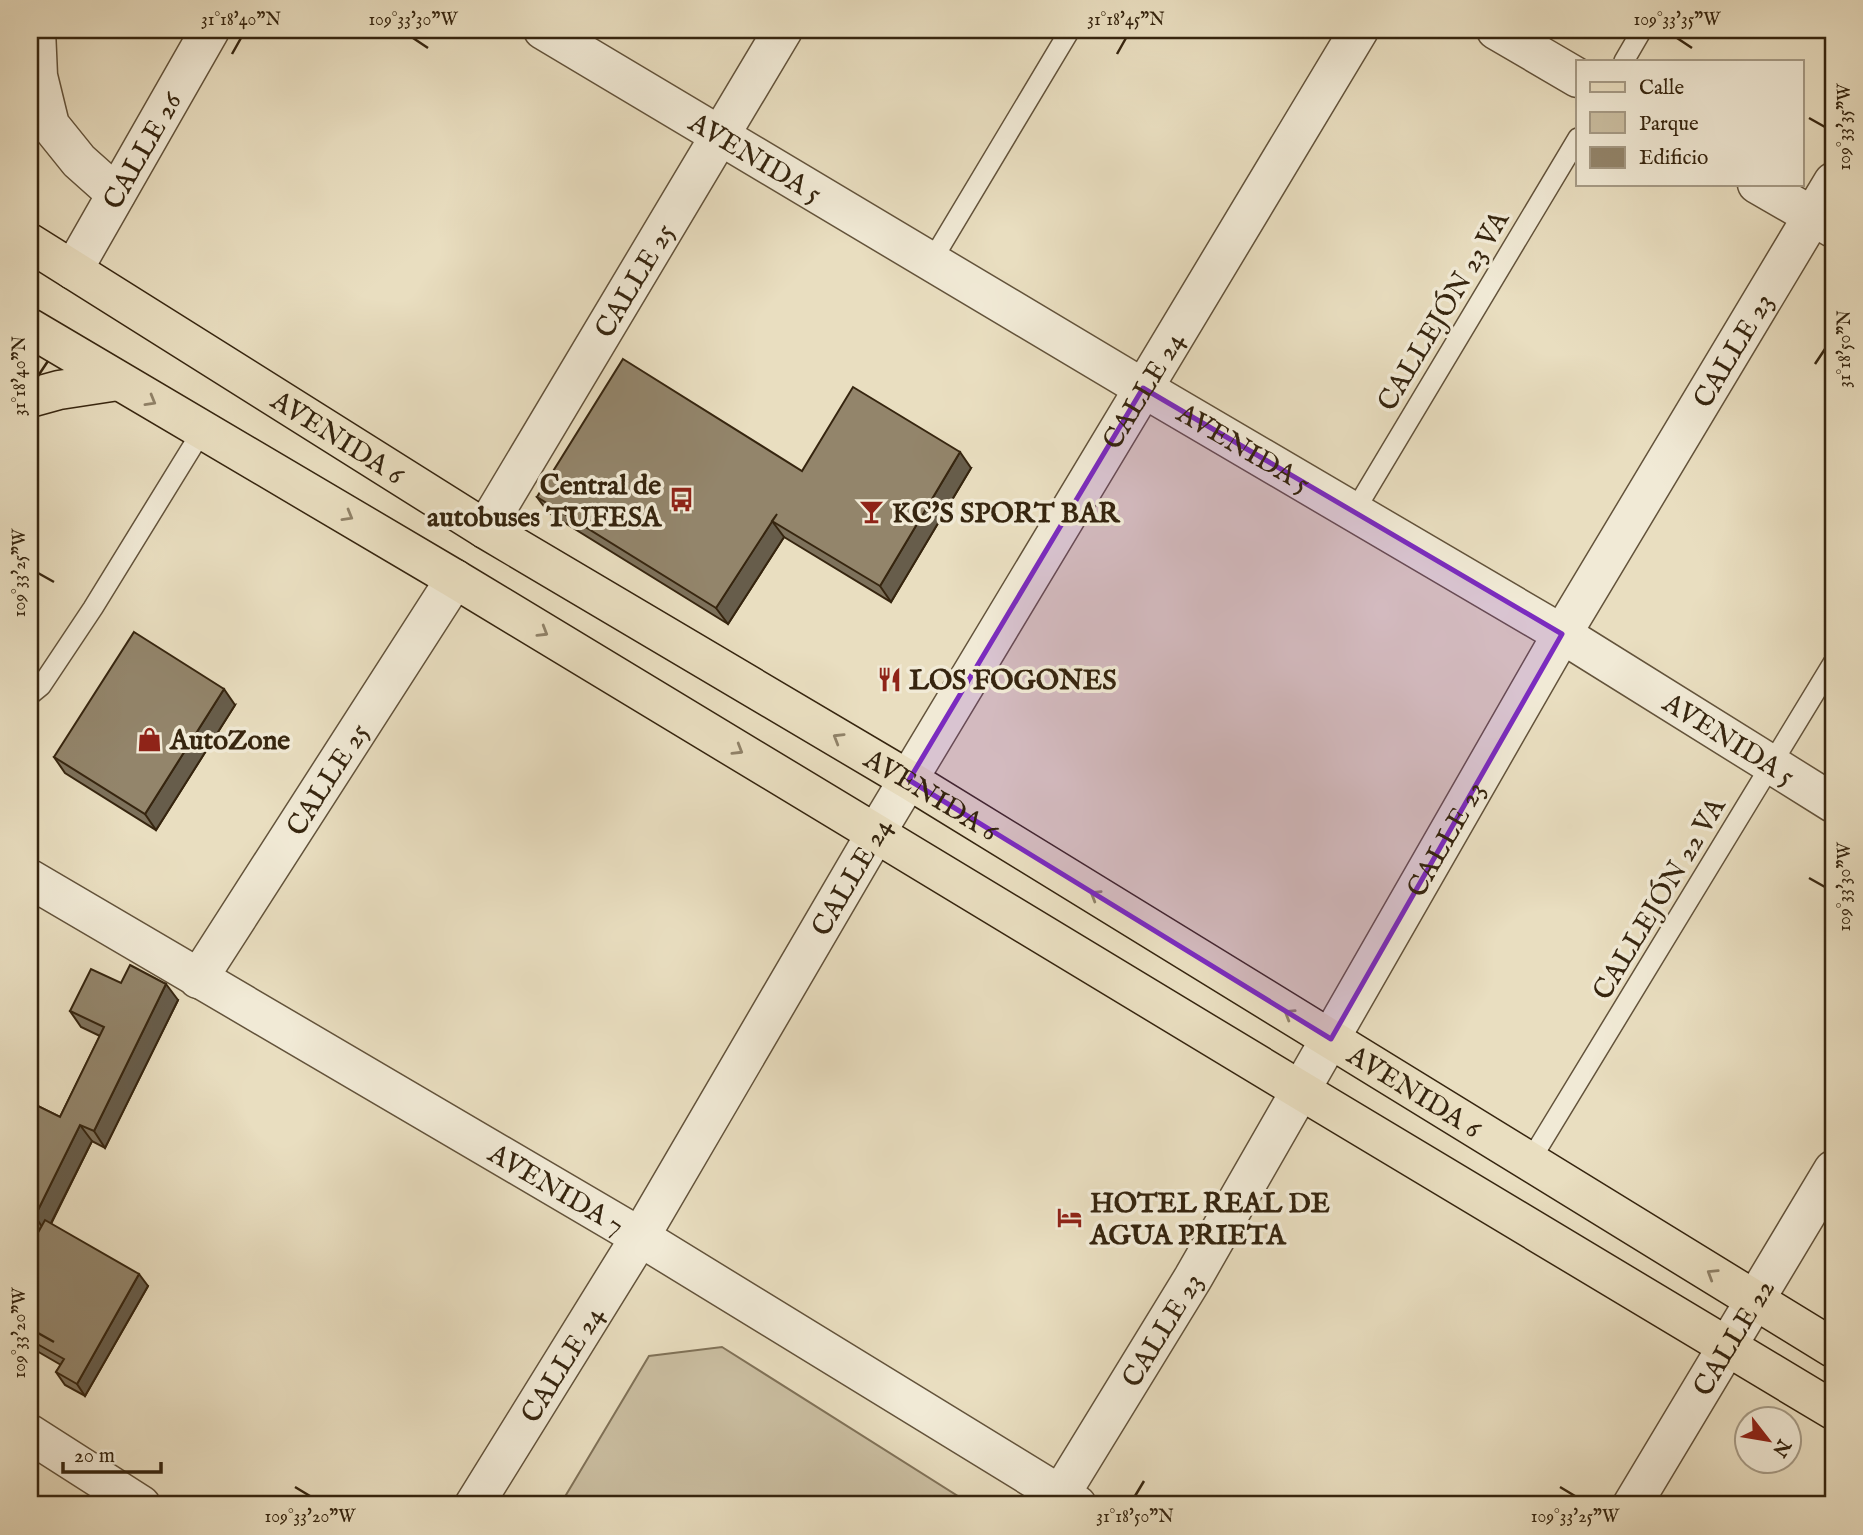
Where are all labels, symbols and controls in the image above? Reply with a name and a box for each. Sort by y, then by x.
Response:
text: 31°18'40"N [201,9,281,32]
text: 109°33'30"W [368,9,458,32]
text: 31°18'45"N [1087,9,1165,32]
text: 109°33'35"W [1634,9,1721,32]
legend [1576,60,1804,186]
text: Calle [1639,75,1684,102]
text: 109°33'35"W [1834,83,1857,170]
street label: CALLE 26 [96,86,191,216]
street label: AVENIDA 5 [681,106,828,212]
text: Parque [1639,111,1699,138]
text: Edificio [1639,145,1708,172]
street label: CALLEJÓN 23 VA [1371,204,1518,418]
street label: CALLE 25 [588,218,684,345]
street label: CALLE 23 [1687,287,1782,415]
text: 31°18'50"N [1834,310,1857,388]
street label: CALLE 24 [1096,326,1193,457]
text: 31°18'40"N [9,336,32,416]
street label: AVENIDA 6 [263,383,411,494]
one-way arrow [144,393,157,406]
street label: AVENIDA 5 [1169,396,1316,502]
place label: Central de autobuses TUFESA [427,469,662,536]
bus stop icon: Central de autobuses TUFESA [667,486,695,514]
place label: KC'S SPORT BAR [892,497,1121,532]
bar icon: KC'S SPORT BAR [858,498,886,526]
one-way arrow [340,508,353,521]
text: 109°33'25"W [9,528,32,617]
one-way arrow [536,624,549,637]
place label: LOS FOGONES [909,664,1117,699]
restaurant icon: LOS FOGONES [875,665,903,693]
street label: AVENIDA 5 [1655,686,1801,795]
street label: CALLE 25 [280,717,378,843]
place label: AutoZone [169,724,290,759]
shop icon: AutoZone [136,725,164,753]
one-way arrow [833,734,846,747]
one-way arrow [730,742,743,755]
street label: AVENIDA 6 [856,742,1005,851]
street label: CALLE 23 [1400,776,1494,904]
street label: CALLEJÓN 22 VA [1586,791,1735,1007]
street label: CALLE 24 [805,812,901,943]
text: 109°33'30"W [1834,842,1857,932]
one-way arrow [1090,890,1103,903]
one-way arrow [1284,1009,1297,1022]
street label: AVENIDA 6 [1339,1038,1488,1148]
street label: AVENIDA 7 [481,1136,630,1244]
place label: HOTEL REAL DE AGUA PRIETA [1089,1187,1330,1254]
hotel icon: HOTEL REAL DE AGUA PRIETA [1056,1204,1084,1232]
street label: CALLE 23 [1115,1267,1212,1395]
one-way arrow [1707,1270,1720,1283]
street label: CALLE 22 [1686,1273,1784,1403]
text: 109°33'20"W [9,1287,32,1378]
street label: CALLE 24 [514,1300,613,1430]
north arrow [1734,1406,1804,1476]
scale bar [63,1430,161,1474]
text: N [1766,1434,1796,1461]
text: 20 m [74,1443,115,1470]
text: 109°33'20"W [265,1506,356,1529]
text: 31°18'50"N [1096,1506,1174,1529]
text: 109°33'25"W [1531,1506,1620,1529]

